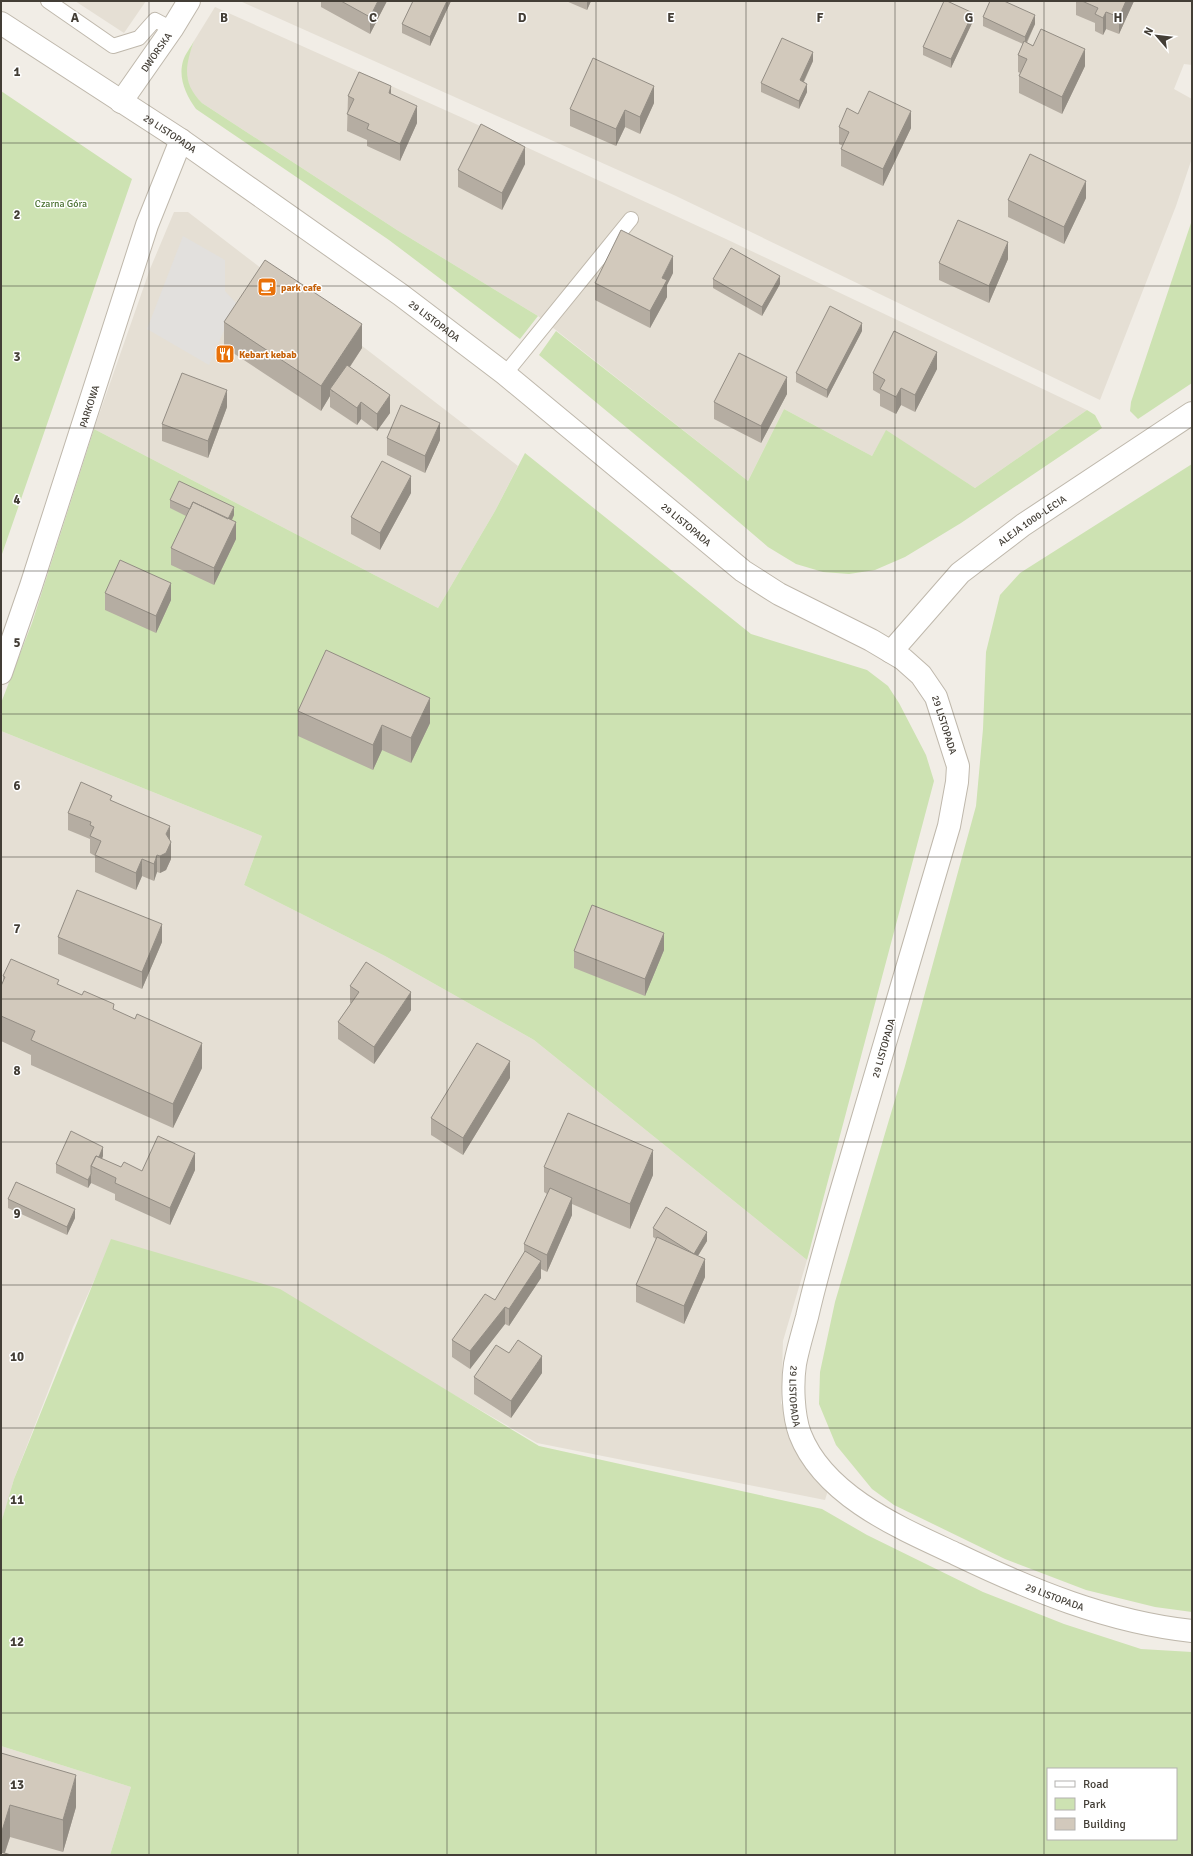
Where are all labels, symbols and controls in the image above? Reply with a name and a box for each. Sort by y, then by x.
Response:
text: A [71,10,80,26]
text: B [220,10,228,26]
text: C [369,10,377,26]
text: D [518,10,527,26]
text: E [667,10,675,26]
text: F [817,10,824,26]
text: G [965,10,973,26]
text: H [1114,10,1122,26]
north arrow [1137,16,1177,56]
text: N [1141,25,1156,38]
street label: DWORSKA [139,31,175,75]
text: 1 [13,64,21,80]
street label: 29 LISTOPADA [141,112,199,156]
park label: Czarna Góra [35,198,87,210]
text: 2 [13,207,21,223]
cafe icon: park cafe [256,276,278,298]
place label: park cafe [281,282,321,294]
street label: 29 LISTOPADA [406,298,462,345]
restaurant icon: Kebart kebab [214,343,236,365]
text: 3 [13,349,21,365]
place label: Kebart kebab [239,349,297,361]
street label: PARKOWA [77,384,102,429]
text: 4 [13,492,21,508]
street label: ALEJA 1000-LECIA [996,493,1069,549]
street label: 29 LISTOPADA [658,501,713,549]
text: 5 [13,635,21,651]
street label: 29 LISTOPADA [929,694,959,756]
text: 6 [13,778,21,794]
text: 7 [13,921,21,937]
street label: 29 LISTOPADA [870,1017,898,1079]
text: 8 [13,1063,21,1079]
text: 9 [13,1206,21,1222]
text: 10 [10,1349,24,1365]
street label: 29 LISTOPADA [786,1365,803,1428]
text: 11 [10,1492,24,1508]
street label: 29 LISTOPADA [1024,1581,1085,1614]
text: 12 [10,1634,24,1650]
legend [1047,1768,1177,1840]
text: 13 [10,1777,24,1793]
text: Road [1083,1777,1109,1792]
text: Park [1083,1797,1106,1812]
text: Building [1083,1817,1126,1832]

